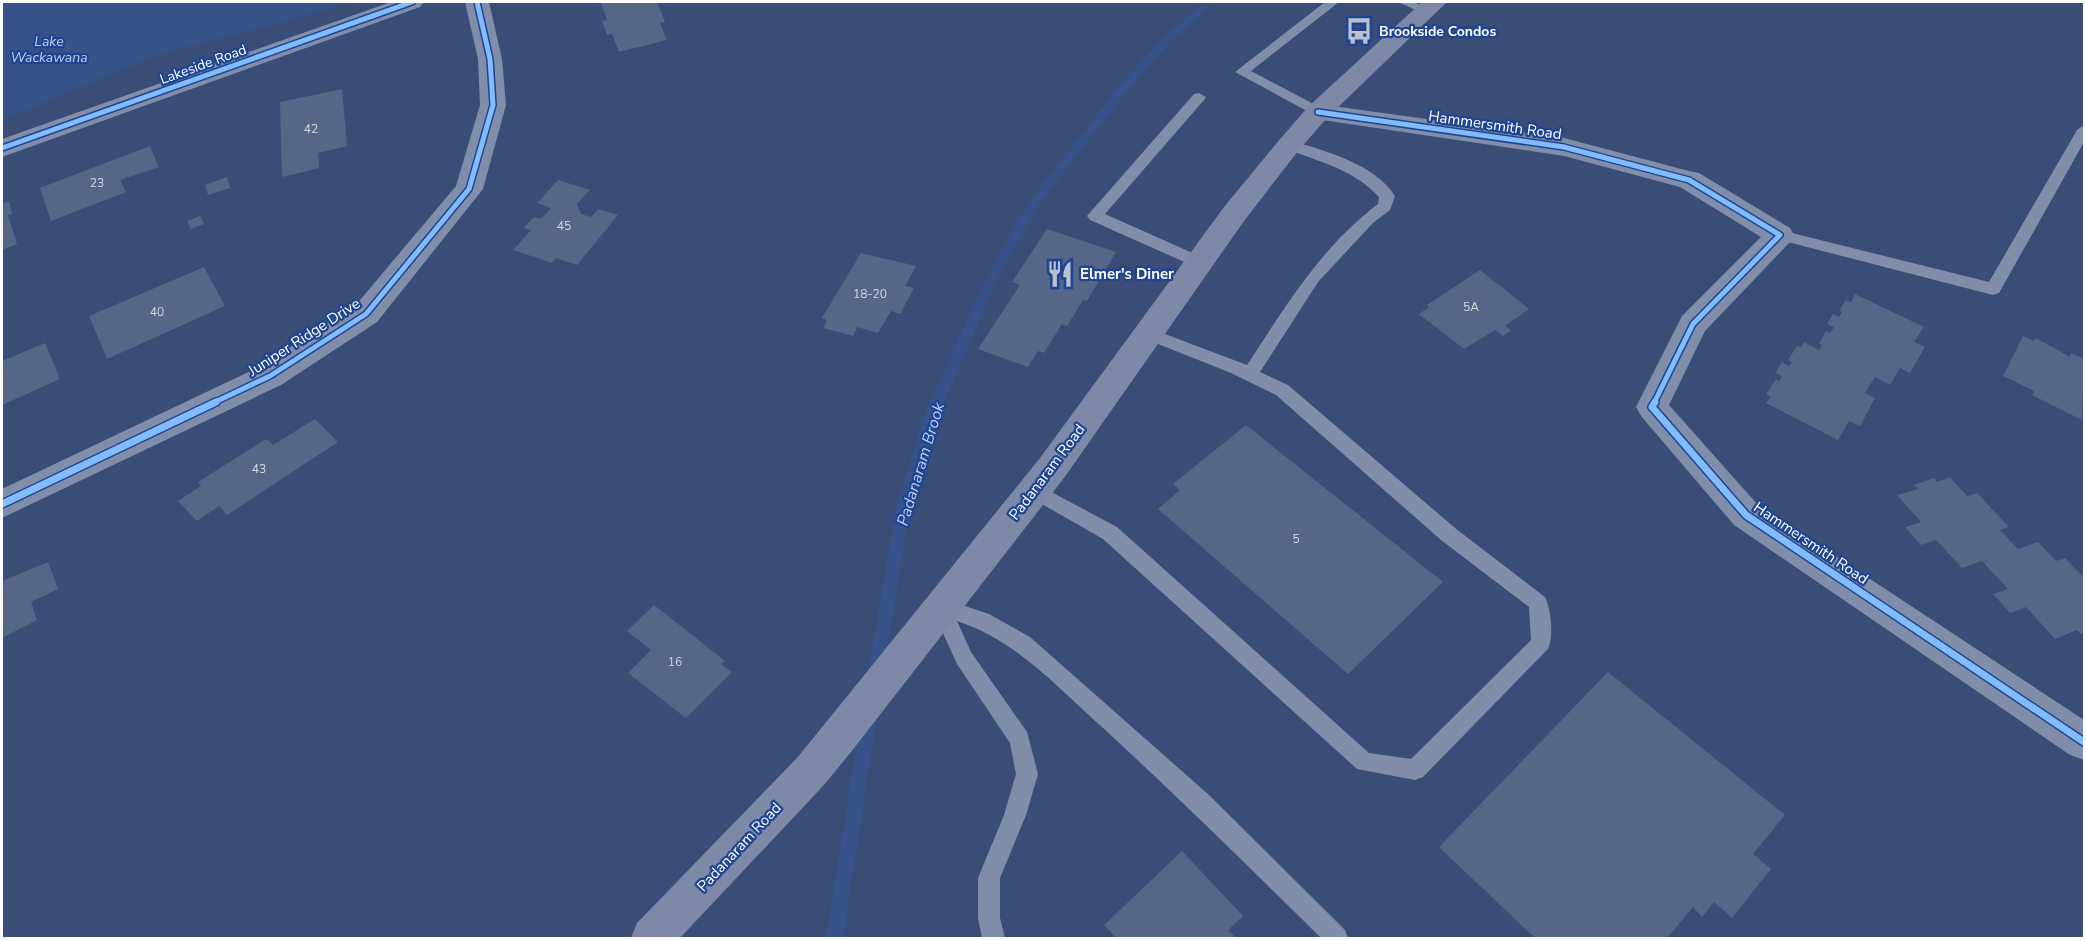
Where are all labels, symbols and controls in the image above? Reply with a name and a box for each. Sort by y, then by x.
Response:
bus stop icon: Brookside Condos [1344,16,1374,46]
place label: Brookside Condos [1379,22,1496,41]
water label: Lake Wackawana [10,32,88,67]
street label: Lakeside Road [157,40,249,89]
street label: Hammersmith Road [1427,106,1563,144]
house number: 42 [304,121,318,137]
house number: 23 [90,175,104,191]
house number: 45 [557,218,571,234]
restaurant icon: Elmer's Diner [1045,259,1075,289]
place label: Elmer's Diner [1080,264,1174,284]
house number: 18-20 [853,286,887,302]
street label: Juniper Ridge Drive [243,293,364,381]
house number: 5A [1463,299,1479,315]
house number: 40 [150,304,164,320]
water label: Padanaram Brook [892,399,950,529]
street label: Padanaram Road [1004,420,1090,524]
house number: 43 [252,461,266,477]
street label: Hammersmith Road [1750,497,1872,589]
house number: 5 [1292,531,1300,547]
house number: 16 [668,654,682,670]
street label: Padanaram Road [692,798,786,896]

